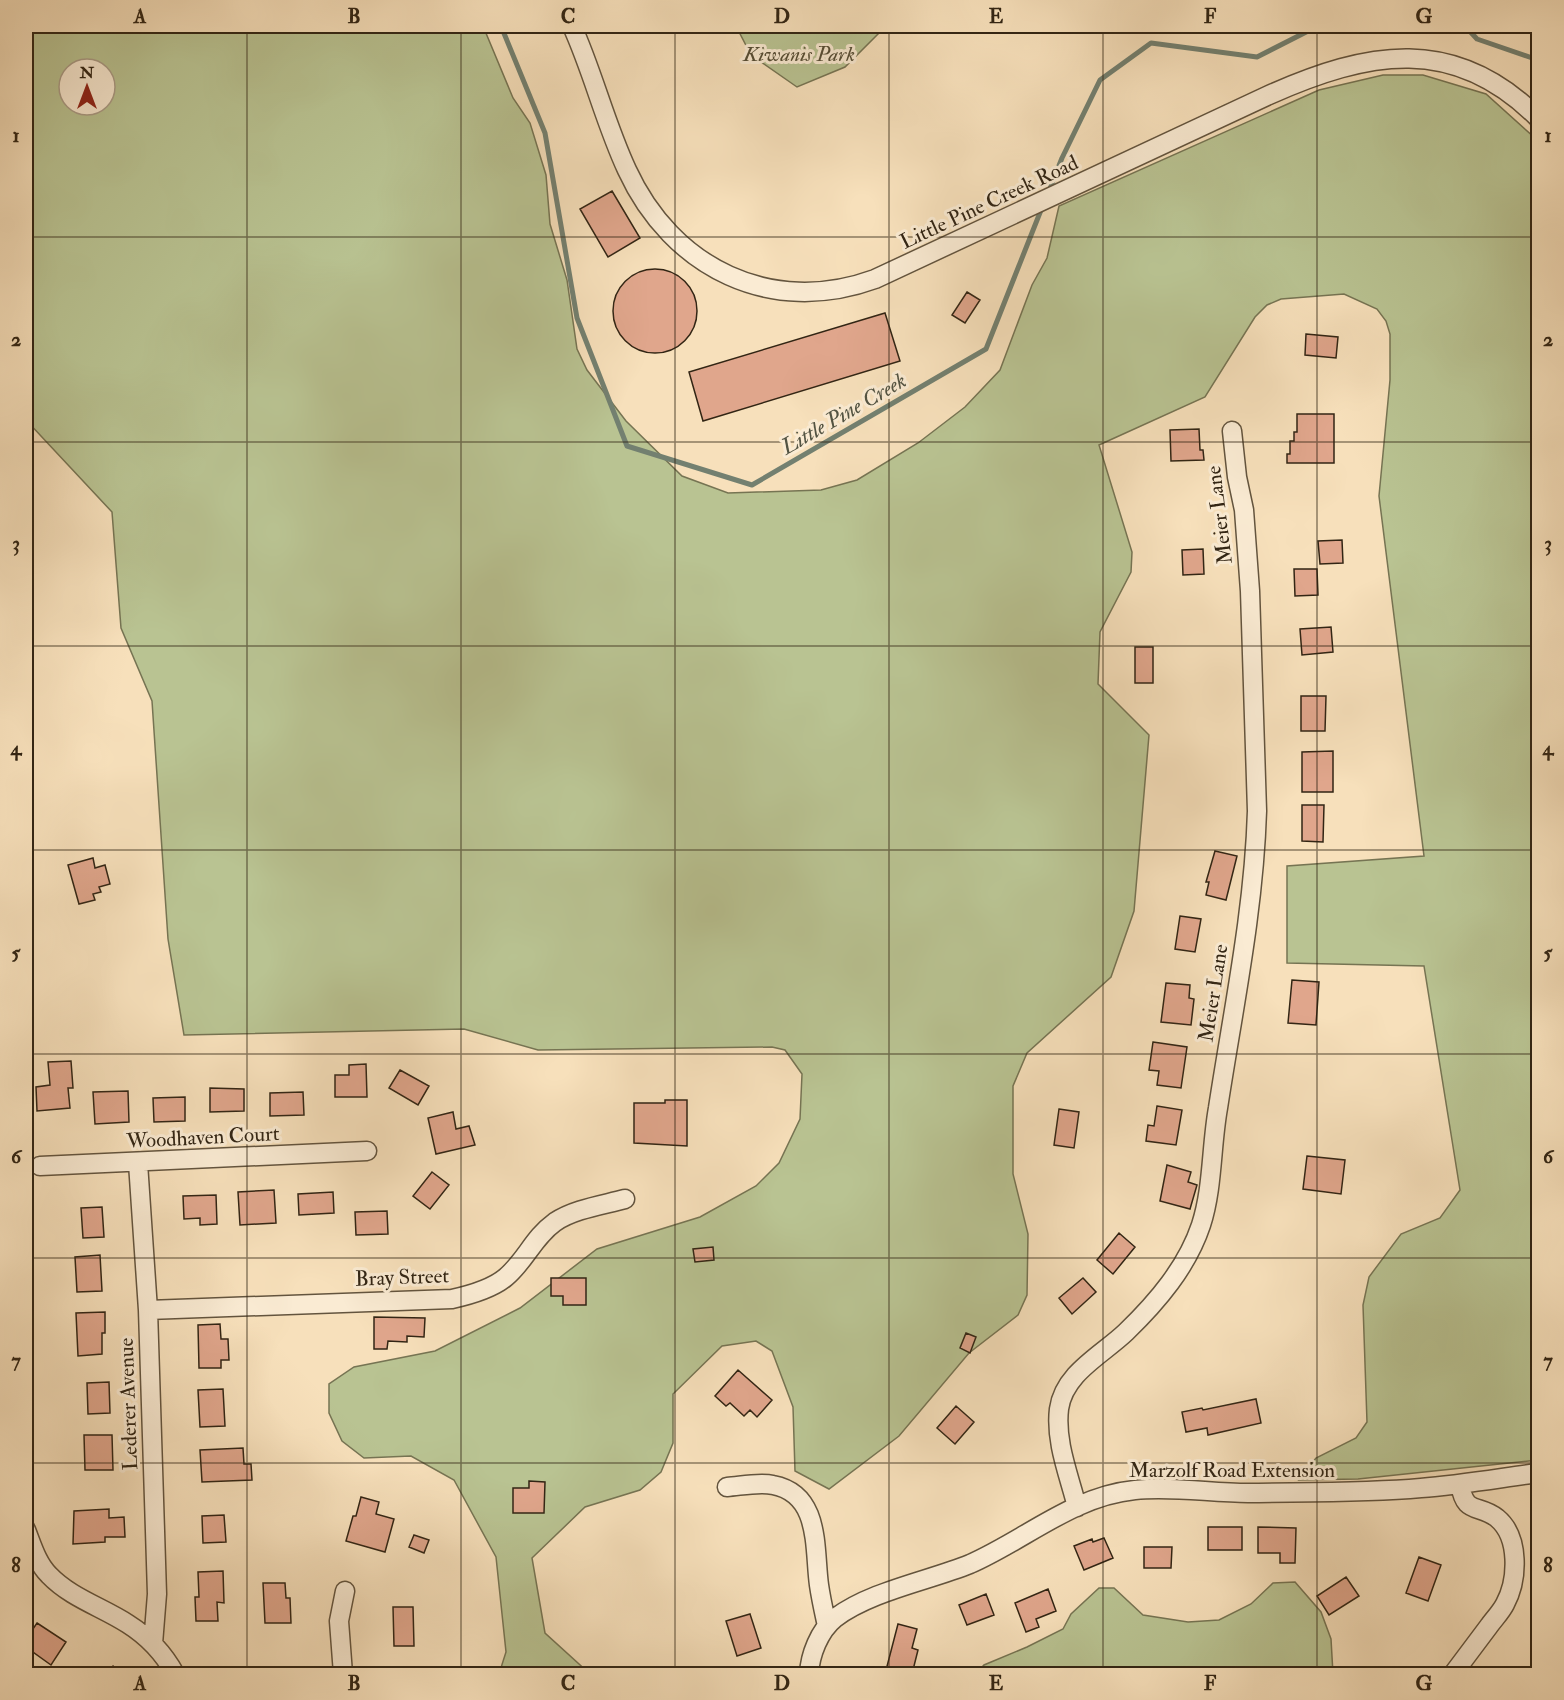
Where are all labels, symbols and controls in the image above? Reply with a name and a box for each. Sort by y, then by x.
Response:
text: A [133,4,147,29]
text: B [347,4,361,29]
text: C [561,4,575,29]
text: D [774,4,790,29]
text: E [989,4,1004,29]
text: F [1204,4,1217,29]
text: G [1416,4,1433,29]
park label: Kiwanis Park [742,41,855,68]
north arrow [57,57,117,117]
text: N [79,63,95,83]
text: 1 [12,123,20,148]
text: 1 [1544,123,1552,148]
street label: Little Pine Creek Road [896,149,1083,256]
text: 2 [11,327,21,352]
text: 2 [1543,327,1553,352]
water label: Little Pine Creek [775,367,911,462]
street label: Meier Lane [1200,464,1239,566]
text: 3 [12,531,20,556]
text: 3 [1544,531,1552,556]
text: 4 [10,736,23,761]
text: 4 [1542,736,1555,761]
text: 5 [12,940,22,965]
text: 5 [1544,940,1554,965]
street label: Meier Lane [1192,942,1235,1044]
street label: Woodhaven Court [125,1120,280,1155]
text: 6 [11,1144,23,1169]
text: 6 [1543,1144,1555,1169]
street label: Bray Street [354,1262,450,1293]
street label: Lederer Avenue [113,1337,144,1471]
text: 7 [11,1348,21,1373]
text: 7 [1543,1348,1553,1373]
street label: Marzolf Road Extension [1129,1457,1335,1484]
text: 8 [11,1553,21,1578]
text: 8 [1543,1553,1553,1578]
text: A [133,1671,147,1696]
text: B [347,1671,361,1696]
text: C [561,1671,575,1696]
text: D [774,1671,790,1696]
text: E [989,1671,1004,1696]
text: F [1204,1671,1217,1696]
text: G [1416,1671,1433,1696]

